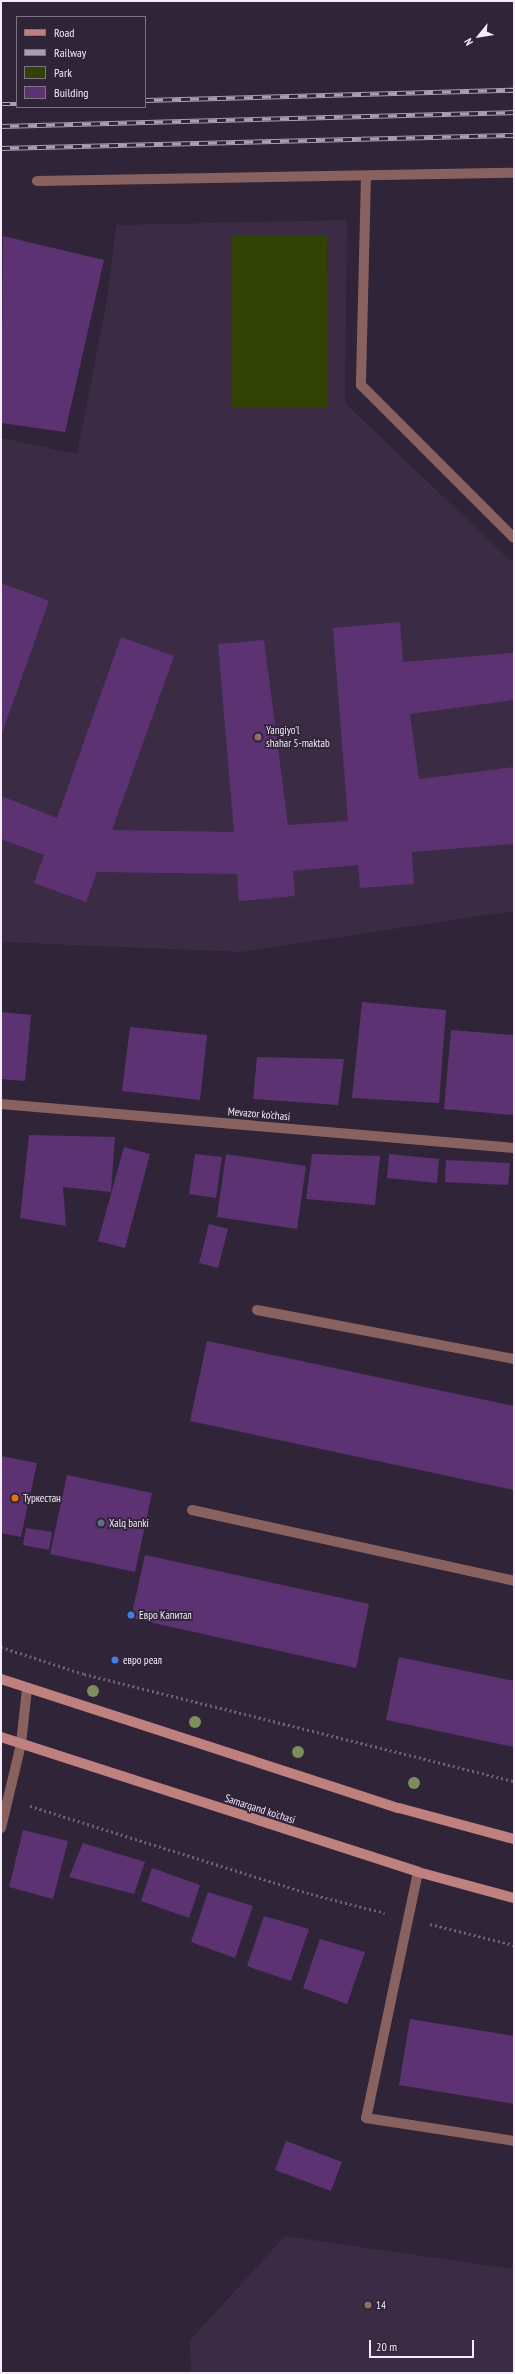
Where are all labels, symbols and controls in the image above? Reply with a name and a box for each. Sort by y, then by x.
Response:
legend [16,16,146,108]
north arrow [459,16,499,56]
text: Road [54,25,74,40]
text: N [461,36,476,48]
text: Railway [54,45,86,60]
text: Park [54,65,72,80]
text: Building [54,85,89,100]
place label: Yangiyo'l shahar 5-maktab [266,724,330,750]
marker: Yangiyo'l shahar 5-maktab [253,732,263,742]
street label: Mevazor ko'chasi [227,1105,291,1123]
place label: Туркестан [23,1491,61,1505]
marker: Туркестан [10,1493,20,1503]
place label: Xalq banki [109,1516,149,1530]
marker: Xalq banki [96,1518,106,1528]
place label: Евро Капитал [139,1608,192,1622]
marker: Евро Капитал [126,1610,136,1620]
place label: евро реал [123,1653,162,1667]
marker: евро реал [110,1655,120,1665]
street label: Samarqand ko'chasi [223,1791,297,1827]
place label: 14 [376,2298,386,2312]
marker: 14 [363,2300,373,2310]
scale bar [371,2332,476,2358]
text: 20 m [376,2339,397,2354]

